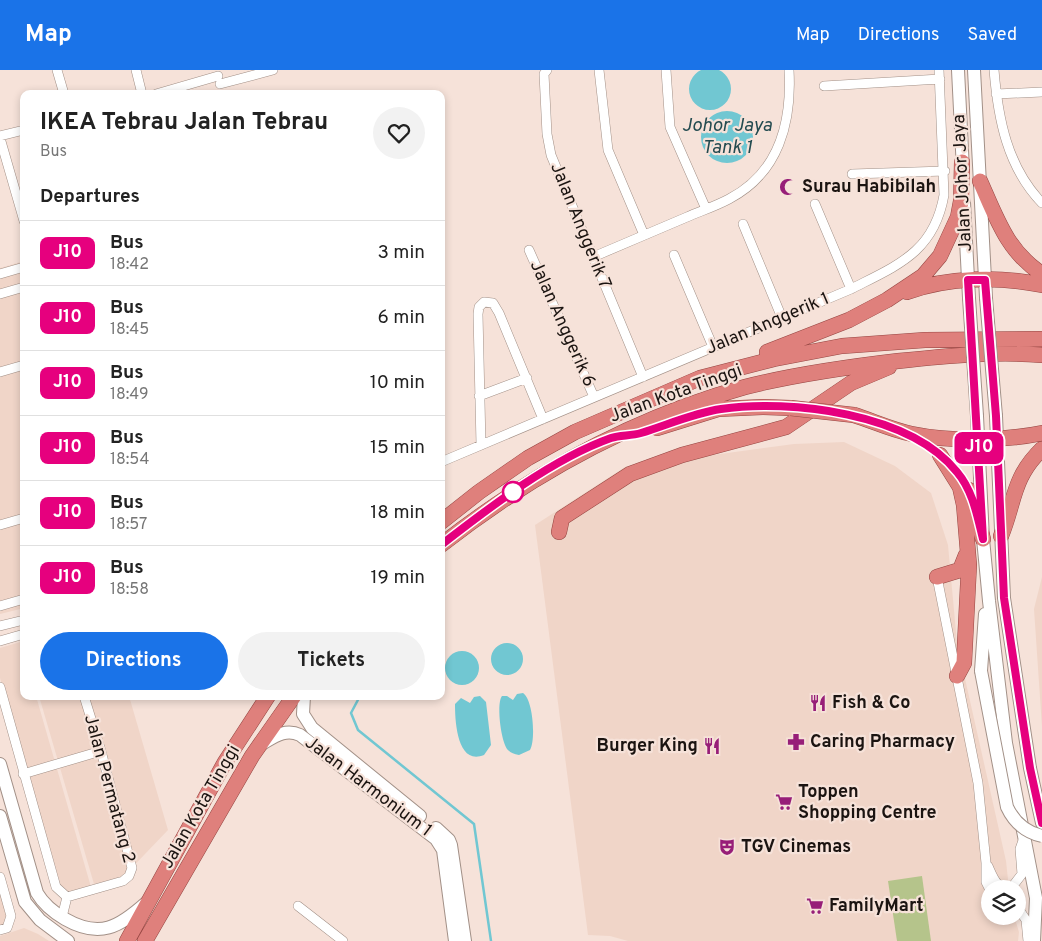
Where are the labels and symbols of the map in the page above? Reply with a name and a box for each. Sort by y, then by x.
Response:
water label: Johor Jaya Tank 1 [682,114,772,160]
street label: Jalan Johor Jaya [948,114,978,252]
street label: Jalan Anggerik 7 [544,160,616,292]
place label: Surau Habibilah [802,176,936,199]
mosque icon: Surau Habibilah [778,177,798,197]
street label: Jalan Anggerik 6 [524,257,600,391]
street label: Jalan Anggerik 1 [703,288,833,360]
street label: Jalan Kota Tinggi [607,359,745,429]
line badge: J10 [950,432,1008,464]
unlabelled marker [502,481,524,503]
place label: Fish & Co [832,692,910,715]
restaurant icon: Fish & Co [808,693,828,713]
street label: Jalan Permatang 2 [78,712,140,866]
place label: Caring Pharmacy [810,731,955,754]
street label: Jalan Harmonium 1 [300,732,436,842]
pharmacy icon: Caring Pharmacy [786,732,806,752]
place label: Burger King [597,735,698,758]
restaurant icon: Burger King [702,736,722,756]
street label: Jalan Kota Tinggi [156,741,246,873]
place label: Toppen Shopping Centre [798,781,937,825]
supermarket icon: Toppen Shopping Centre [774,792,794,812]
place label: TGV Cinemas [741,836,851,859]
theatre icon: TGV Cinemas [717,837,737,857]
place label: FamilyMart [829,895,924,918]
supermarket icon: FamilyMart [805,896,825,916]

